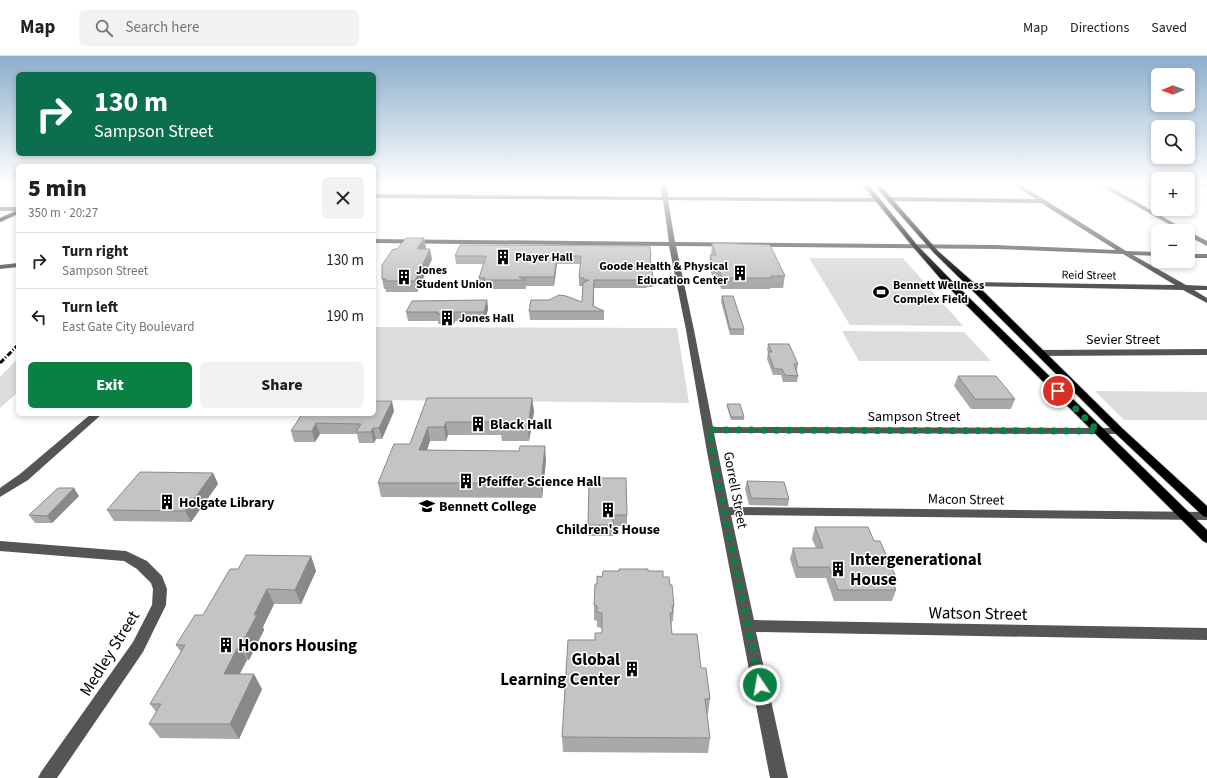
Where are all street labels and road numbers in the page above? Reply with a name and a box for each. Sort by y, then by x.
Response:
street label: Reid Street [1061,267,1117,284]
street label: Sevier Street [1086,330,1160,350]
street label: Sampson Street [868,407,961,427]
street label: Gorrell Street [718,450,752,531]
street label: Macon Street [928,489,1005,511]
street label: Watson Street [928,601,1028,627]
street label: Medley Street [74,606,146,701]

